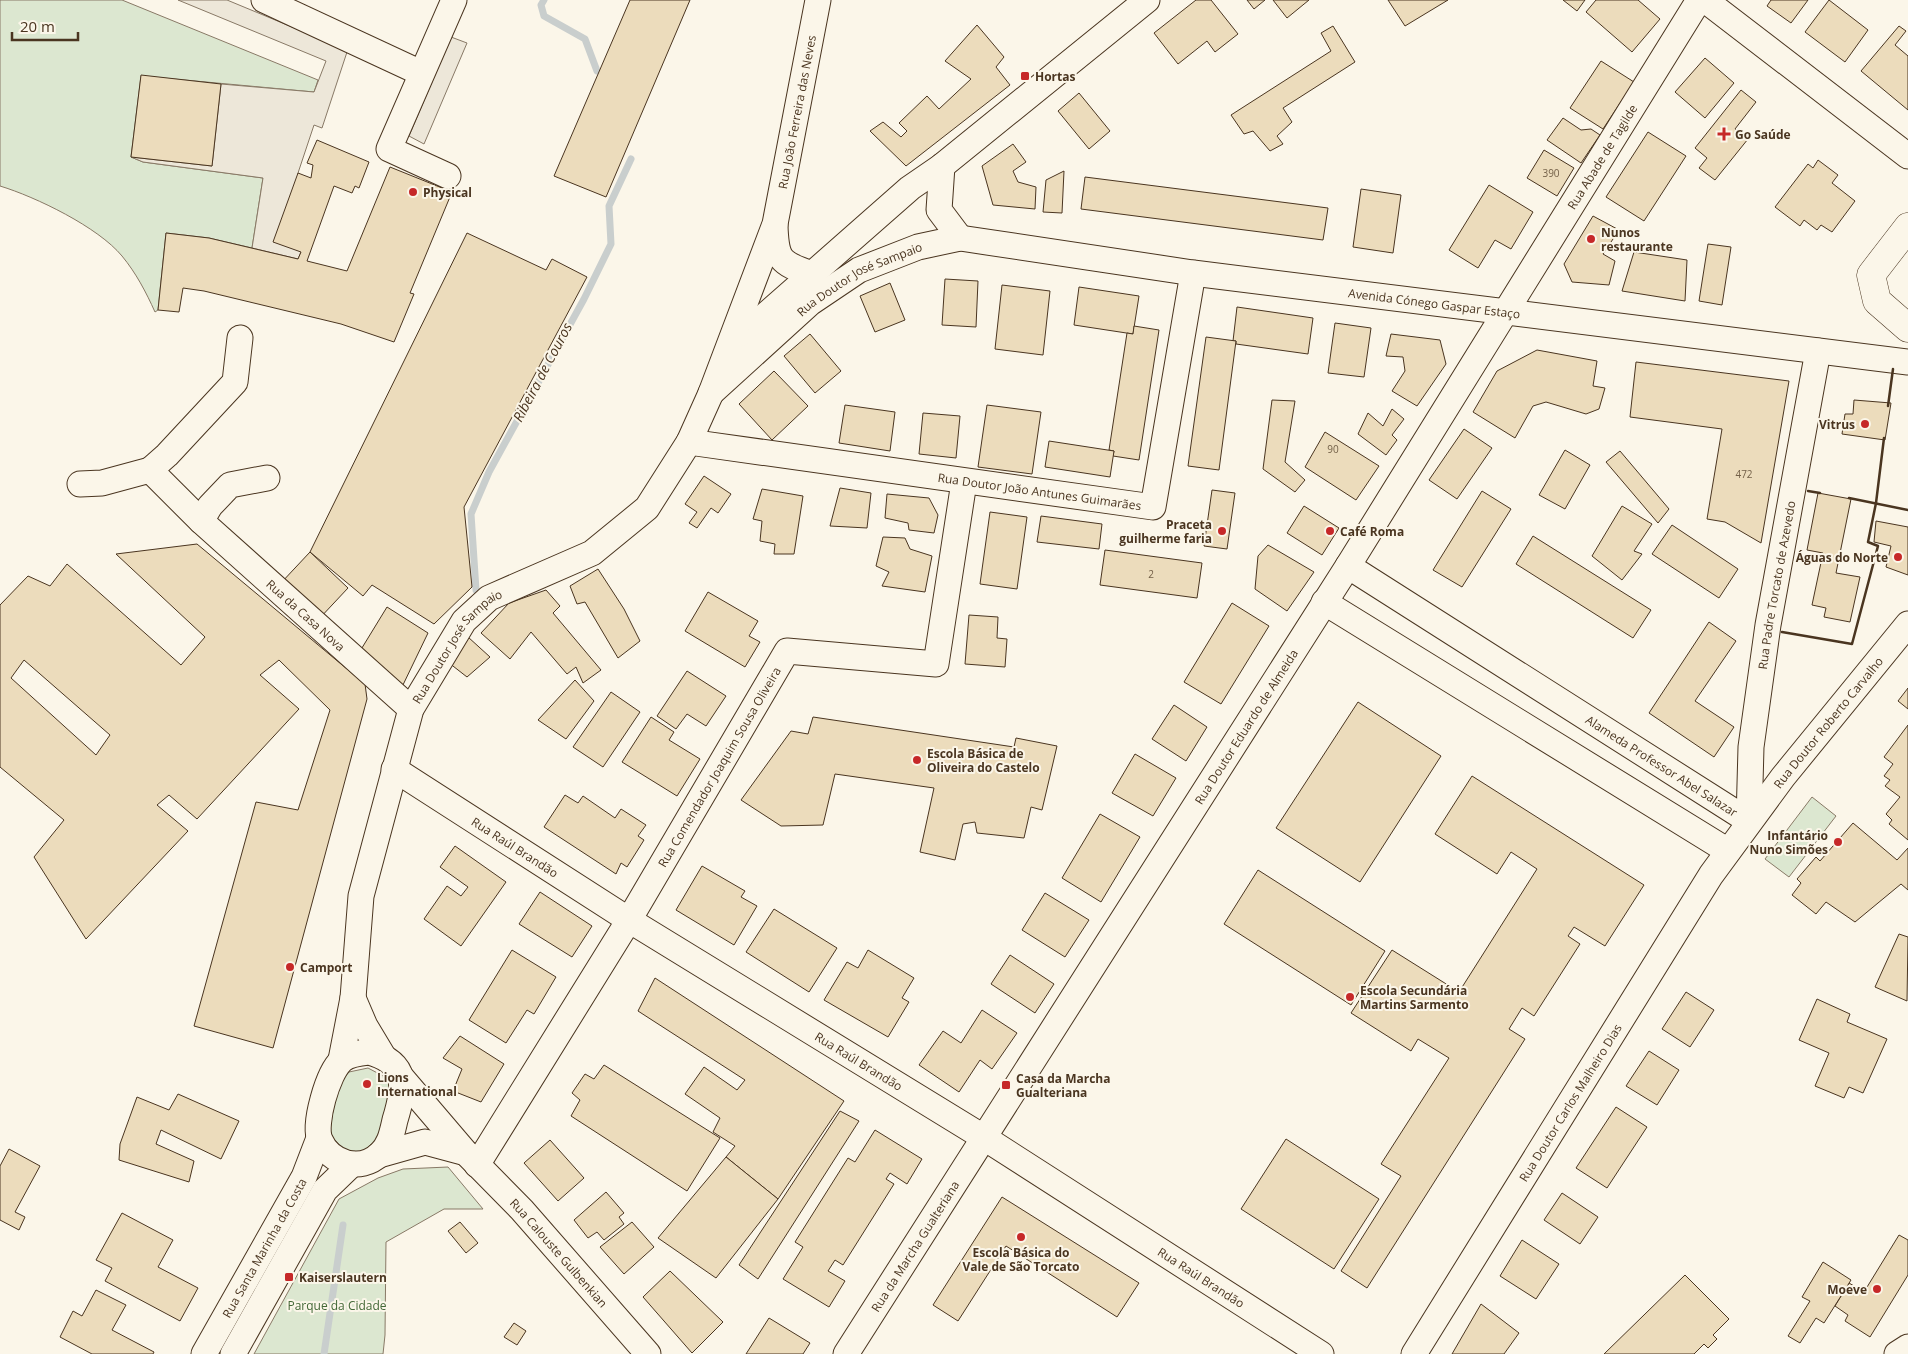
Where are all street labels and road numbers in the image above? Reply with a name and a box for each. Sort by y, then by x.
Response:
street label: Rua João Ferreira das Neves [773,33,820,190]
street label: Rua Abade de Tagilde [1563,101,1641,212]
street label: Rua Doutor José Sampaio [793,238,924,320]
street label: Avenida Cónego Gaspar Estaço [1347,284,1521,322]
street label: Rua Doutor João Antunes Guimarães [937,468,1143,514]
street label: Rua Padre Torcato de Azevedo [1753,499,1799,670]
street label: Rua da Casa Nova [263,575,349,655]
street label: Rua Doutor José Sampaio [408,585,505,707]
street label: Rua Doutor Eduardo de Almeida [1190,646,1301,807]
street label: Rua Doutor Roberto Carvalho [1769,653,1887,791]
street label: Rua Comendador Joaquim Sousa Oliveira [653,663,784,870]
street label: Alameda Professor Abel Salazar [1583,711,1741,820]
street label: Rua Raúl Brandão [468,813,562,881]
street label: Rua Doutor Carlos Malheiro Dias [1515,1020,1625,1185]
street label: Rua Raúl Brandão [812,1028,906,1094]
street label: Rua Santa Marinha da Costa [218,1175,310,1321]
street label: Rua da Marcha Gualteriana [867,1177,963,1315]
street label: Rua Calouste Gulbenkian [506,1194,612,1311]
street label: Rua Raúl Brandão [1155,1243,1248,1311]

